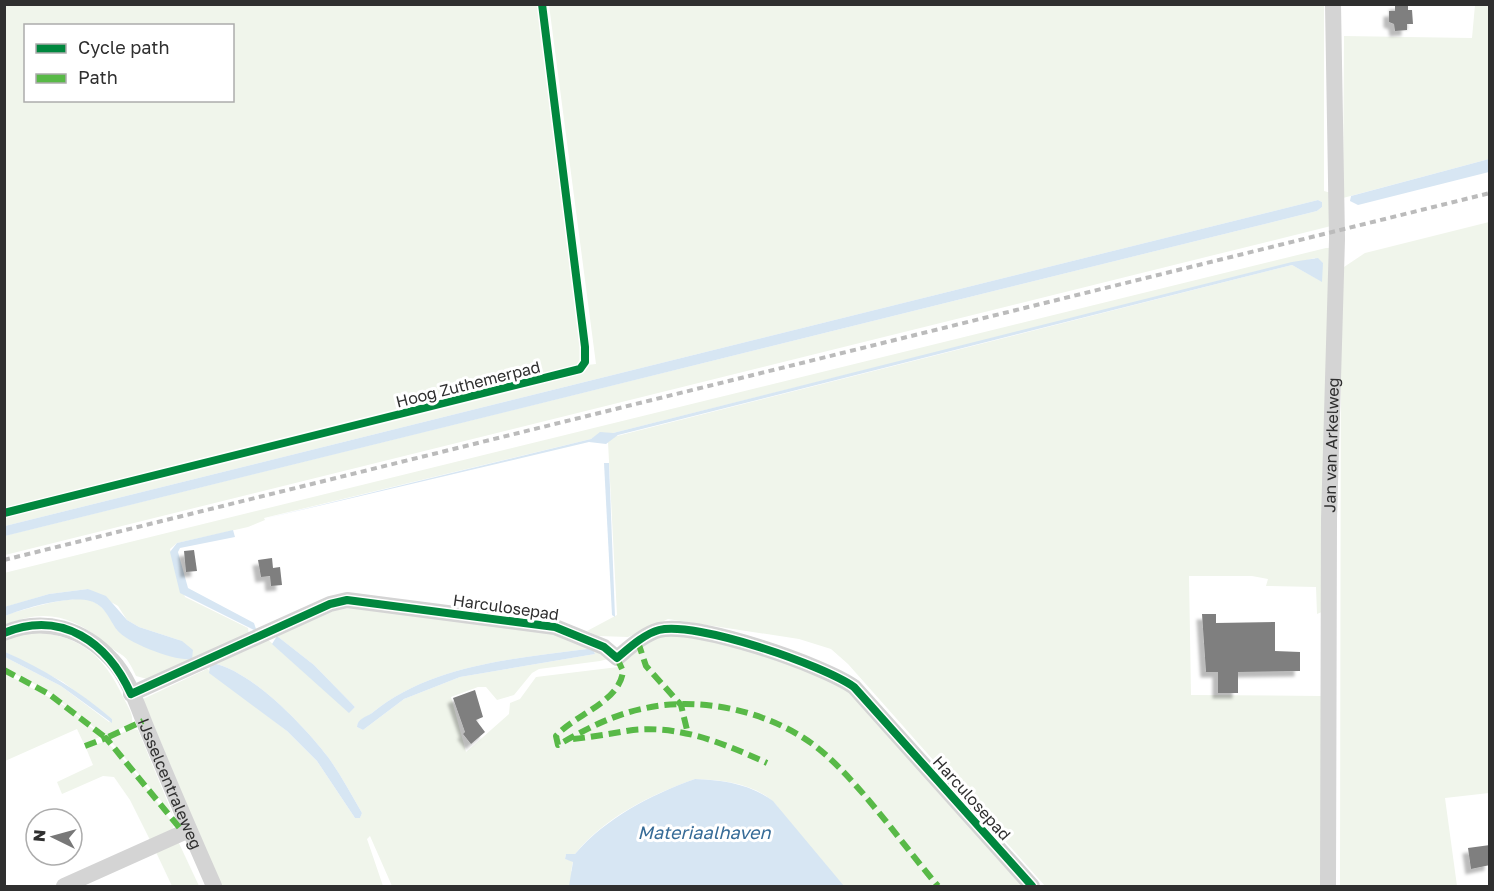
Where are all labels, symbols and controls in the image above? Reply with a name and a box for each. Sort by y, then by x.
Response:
legend [24,24,234,102]
text: Cycle path [78,36,170,58]
text: Path [78,66,118,88]
street label: Hoog Zuthemerpad [394,356,542,412]
street label: Jan van Arkelweg [1319,377,1343,513]
street label: Harculosepad [452,590,560,624]
street label: IJsselcentraleweg [134,715,207,852]
street label: Harculosepad [929,752,1015,844]
north arrow [24,807,84,867]
water label: Materiaalhaven [637,821,772,843]
text: N [29,829,50,843]

